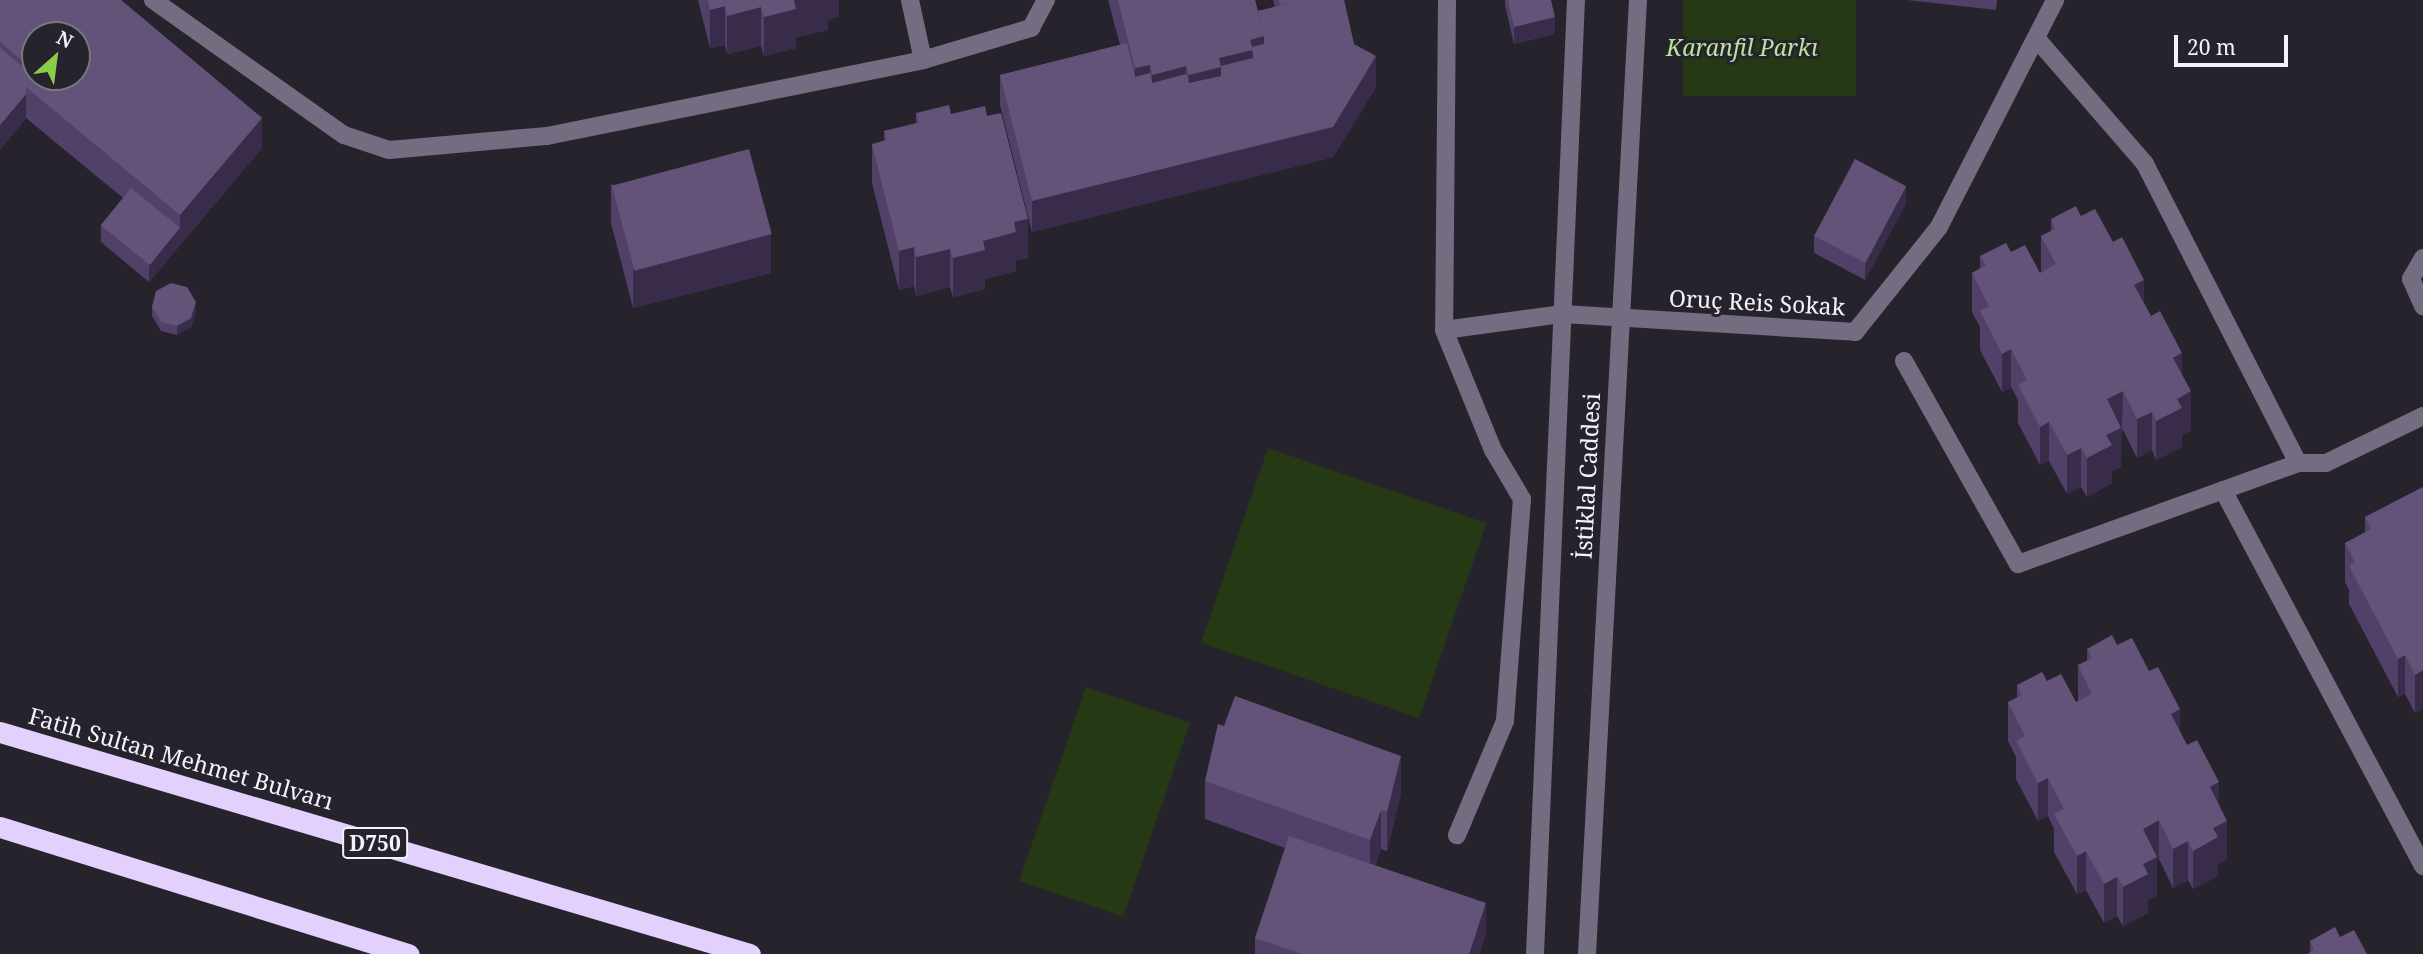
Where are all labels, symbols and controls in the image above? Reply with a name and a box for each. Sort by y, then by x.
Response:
north arrow [21,21,91,91]
scale bar [2178,21,2292,65]
text: N [52,24,78,54]
park label: Karanfil Parkı [1666,33,1818,61]
text: 20 m [2187,33,2236,61]
street label: Oruç Reis Sokak [1668,284,1846,320]
street label: İstiklal Caddesi [1569,392,1605,560]
street label: Fatih Sultan Mehmet Bulvarı [26,701,336,815]
road number: D750 [342,826,408,860]

